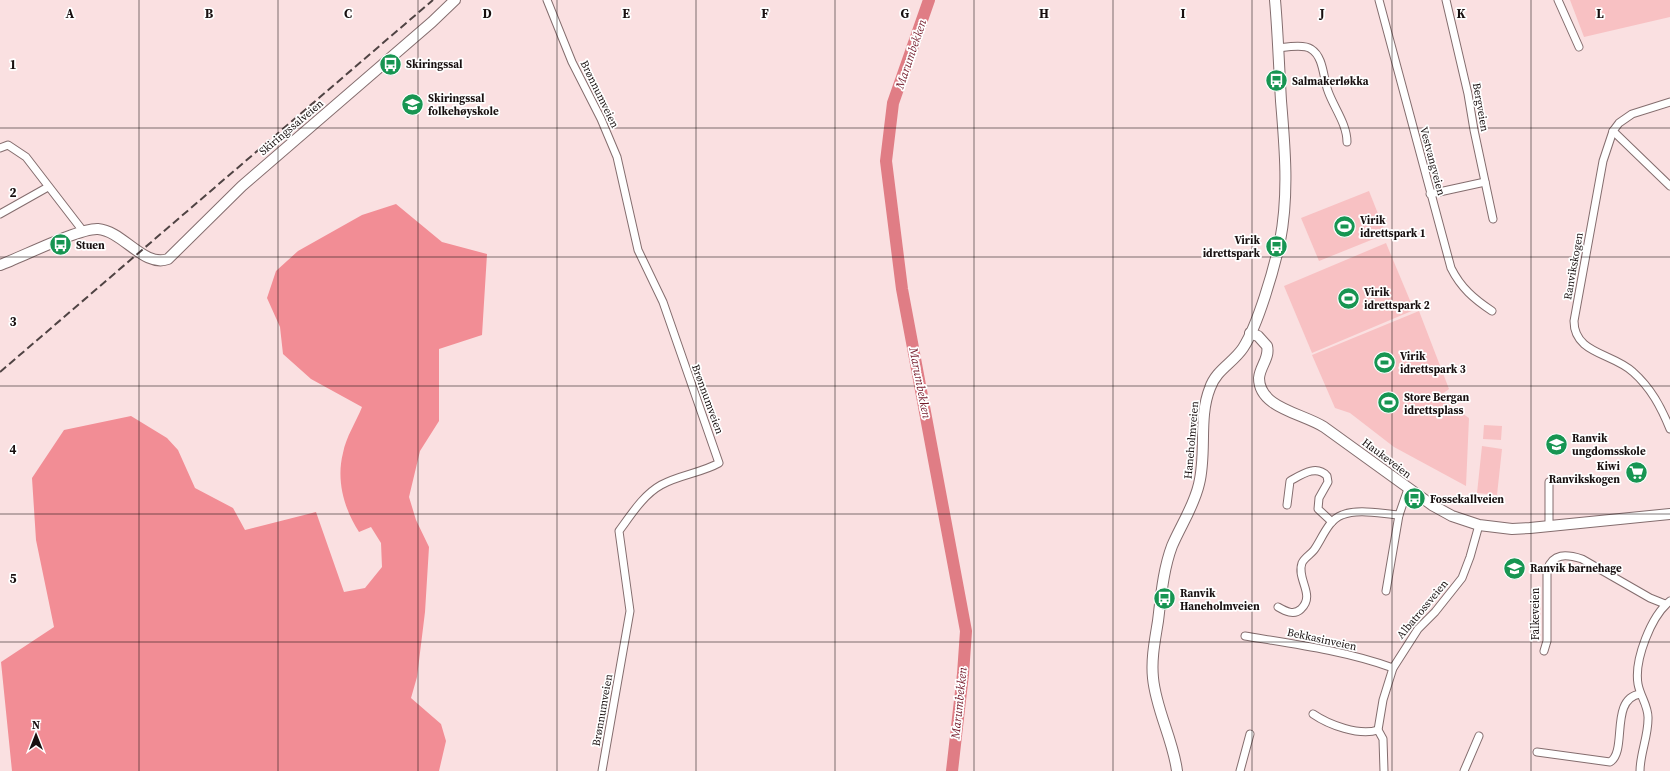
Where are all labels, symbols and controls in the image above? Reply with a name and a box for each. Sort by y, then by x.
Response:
text: A [66,5,75,22]
text: B [205,5,214,22]
text: C [344,5,352,22]
text: D [482,5,492,22]
text: E [622,5,630,22]
text: F [761,5,769,22]
text: G [901,5,910,22]
text: H [1039,5,1049,22]
text: I [1180,5,1186,22]
text: J [1318,5,1325,22]
text: K [1456,5,1466,22]
text: L [1596,5,1604,22]
water label: Marumbekken [891,17,930,92]
bus stop icon: Skiringssal [378,51,404,77]
text: 1 [9,56,17,73]
place label: Skiringssal [406,57,463,72]
street label: Brønnumveien [577,58,622,131]
bus stop icon: Salmakerløkka [1263,68,1289,94]
place label: Salmakerløkka [1292,74,1369,89]
street label: Bergveien [1469,81,1492,133]
school or university icon: Skiringssal folkehøyskole [400,91,426,117]
place label: Skiringssal folkehøyskole [428,91,499,119]
street label: Skiringssalveien [256,96,327,159]
street label: Vestvangveien [1416,125,1449,197]
text: 2 [9,184,17,201]
sports icon: Virik idrettspark 1 [1331,213,1357,239]
place label: Virik idrettspark 1 [1360,213,1426,241]
street label: Ranvikskogen [1560,231,1587,301]
bus stop icon: Stuen [47,232,73,258]
place label: Virik idrettspark [1203,233,1260,261]
bus stop icon: Virik idrettspark [1263,233,1289,259]
place label: Stuen [76,238,105,253]
sports icon: Virik idrettspark 2 [1336,285,1362,311]
place label: Virik idrettspark 2 [1364,285,1430,313]
text: 3 [9,313,17,330]
water label: Marumbekken [905,345,935,420]
sports icon: Virik idrettspark 3 [1371,349,1397,375]
place label: Virik idrettspark 3 [1400,349,1466,377]
street label: Brønnumveien [688,362,727,436]
sports icon: Store Bergan idrettsplass [1376,390,1402,416]
place label: Store Bergan idrettsplass [1404,390,1469,418]
street label: Haneholmveien [1181,400,1202,480]
school or university icon: Ranvik ungdomsskole [1544,431,1570,457]
place label: Ranvik ungdomsskole [1572,431,1646,459]
street label: Haukeveien [1359,435,1415,482]
text: 4 [9,441,17,458]
place label: Kiwi Ranvikskogen [1549,459,1621,487]
supermarket icon: Kiwi Ranvikskogen [1623,459,1649,485]
bus stop icon: Fossekallveien [1401,486,1427,512]
place label: Fossekallveien [1430,492,1504,507]
school or university icon: Ranvik barnehage [1501,555,1527,581]
place label: Ranvik barnehage [1530,561,1622,576]
text: 5 [9,570,17,587]
street label: Albatrossveien [1393,576,1452,642]
bus stop icon: Ranvik Haneholmveien [1151,586,1177,612]
place label: Ranvik Haneholmveien [1180,586,1260,614]
street label: Falkeveien [1528,587,1543,640]
street label: Bekkasinveien [1286,625,1358,654]
water label: Marumbekken [947,666,971,741]
street label: Brønnumveien [589,672,616,747]
north arrow [16,715,56,755]
text: N [32,718,40,733]

